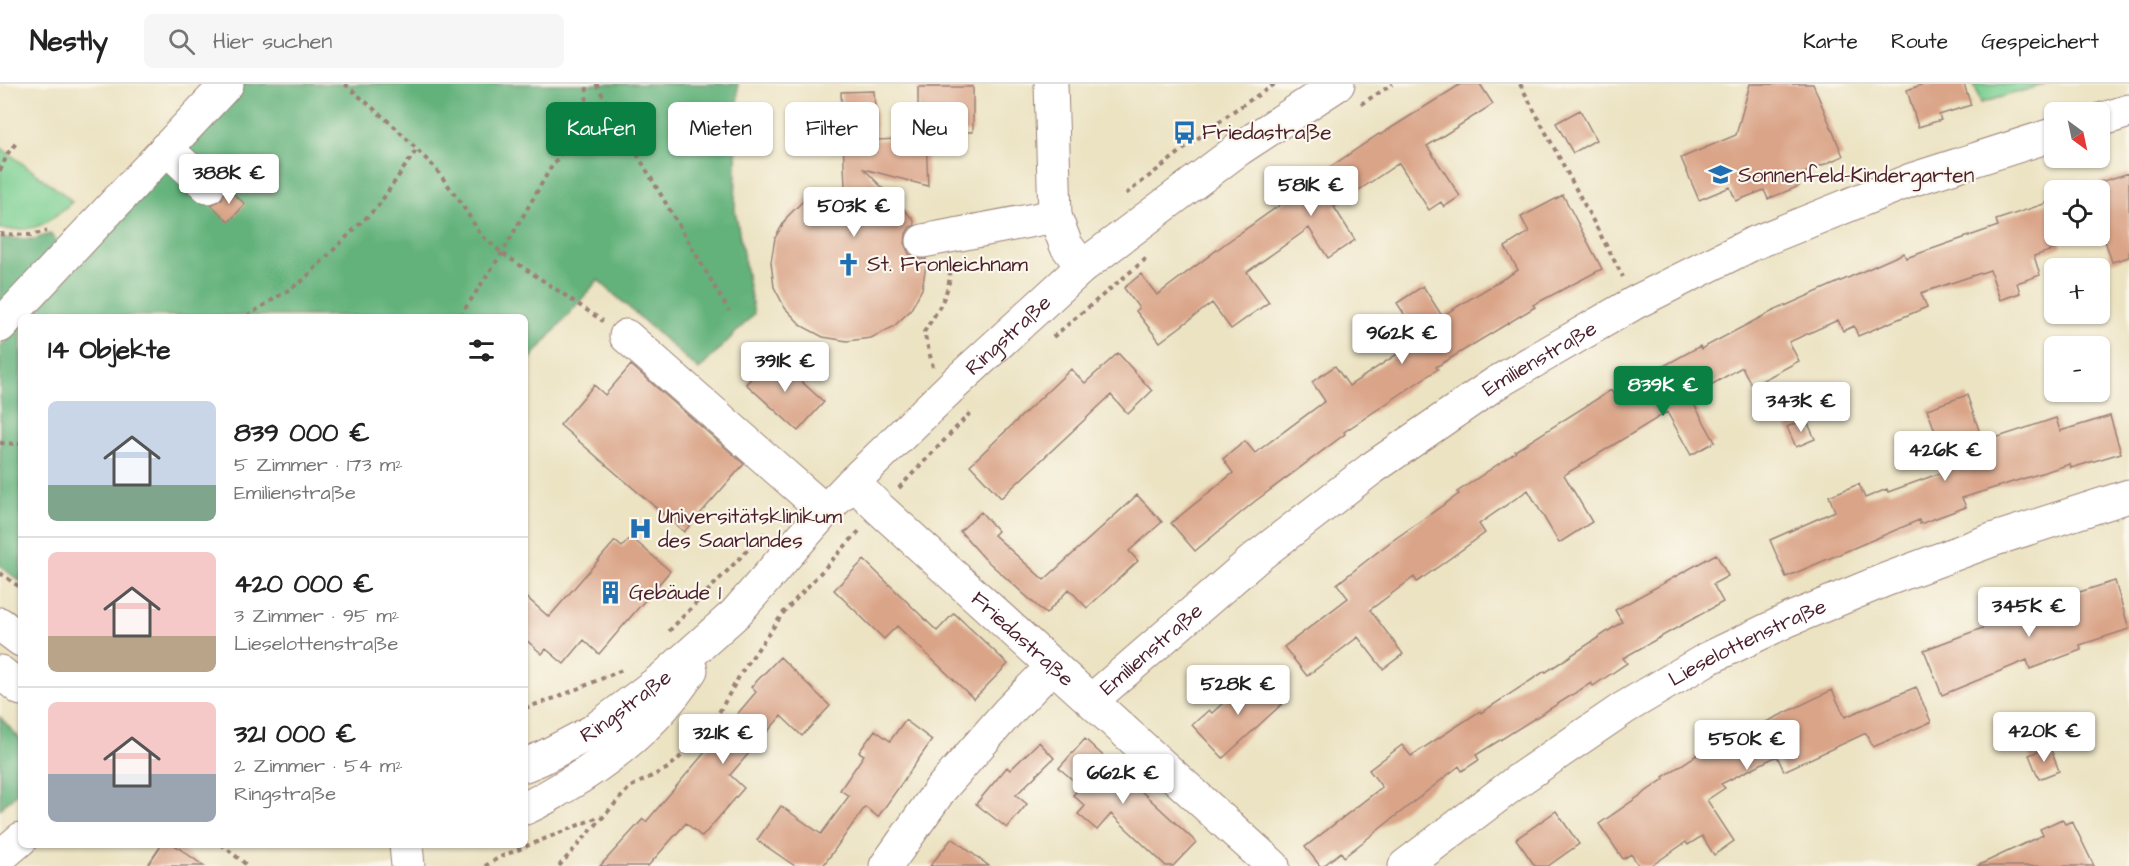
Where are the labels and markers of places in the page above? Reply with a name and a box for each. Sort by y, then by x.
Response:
place label: Friedastraße [1202,118,1332,147]
bus stop icon: Friedastraße [1171,119,1197,145]
pin: 388K € [180,154,278,205]
place label: Sonnenfeld-Kindergarten [1738,161,1974,192]
school or university icon: Sonnenfeld-Kindergarten [1707,162,1733,188]
pin: 581K € [1262,166,1360,217]
pin: 503K € [805,187,903,238]
place label: St. Fronleichnam [867,250,1028,279]
church icon: St. Fronleichnam [836,251,862,277]
pin: 962K € [1353,314,1451,365]
pin: 391K € [736,342,834,393]
pin: 839K € [1614,366,1712,417]
pin: 343K € [1752,382,1850,433]
pin: 426K € [1896,431,1994,482]
place label: Universitätsklinikum des Saarlandes [658,502,843,555]
hospital icon: Universitätsklinikum des Saarlandes [627,515,653,541]
place label: Gebäude 1 [629,578,722,607]
building icon: Gebäude 1 [598,579,624,605]
pin: 345K € [1980,587,2078,638]
pin: 528K € [1189,665,1287,716]
pin: 420K € [1995,712,2093,763]
pin: 321K € [674,714,772,765]
pin: 550K € [1698,720,1796,771]
pin: 662K € [1074,754,1172,805]

